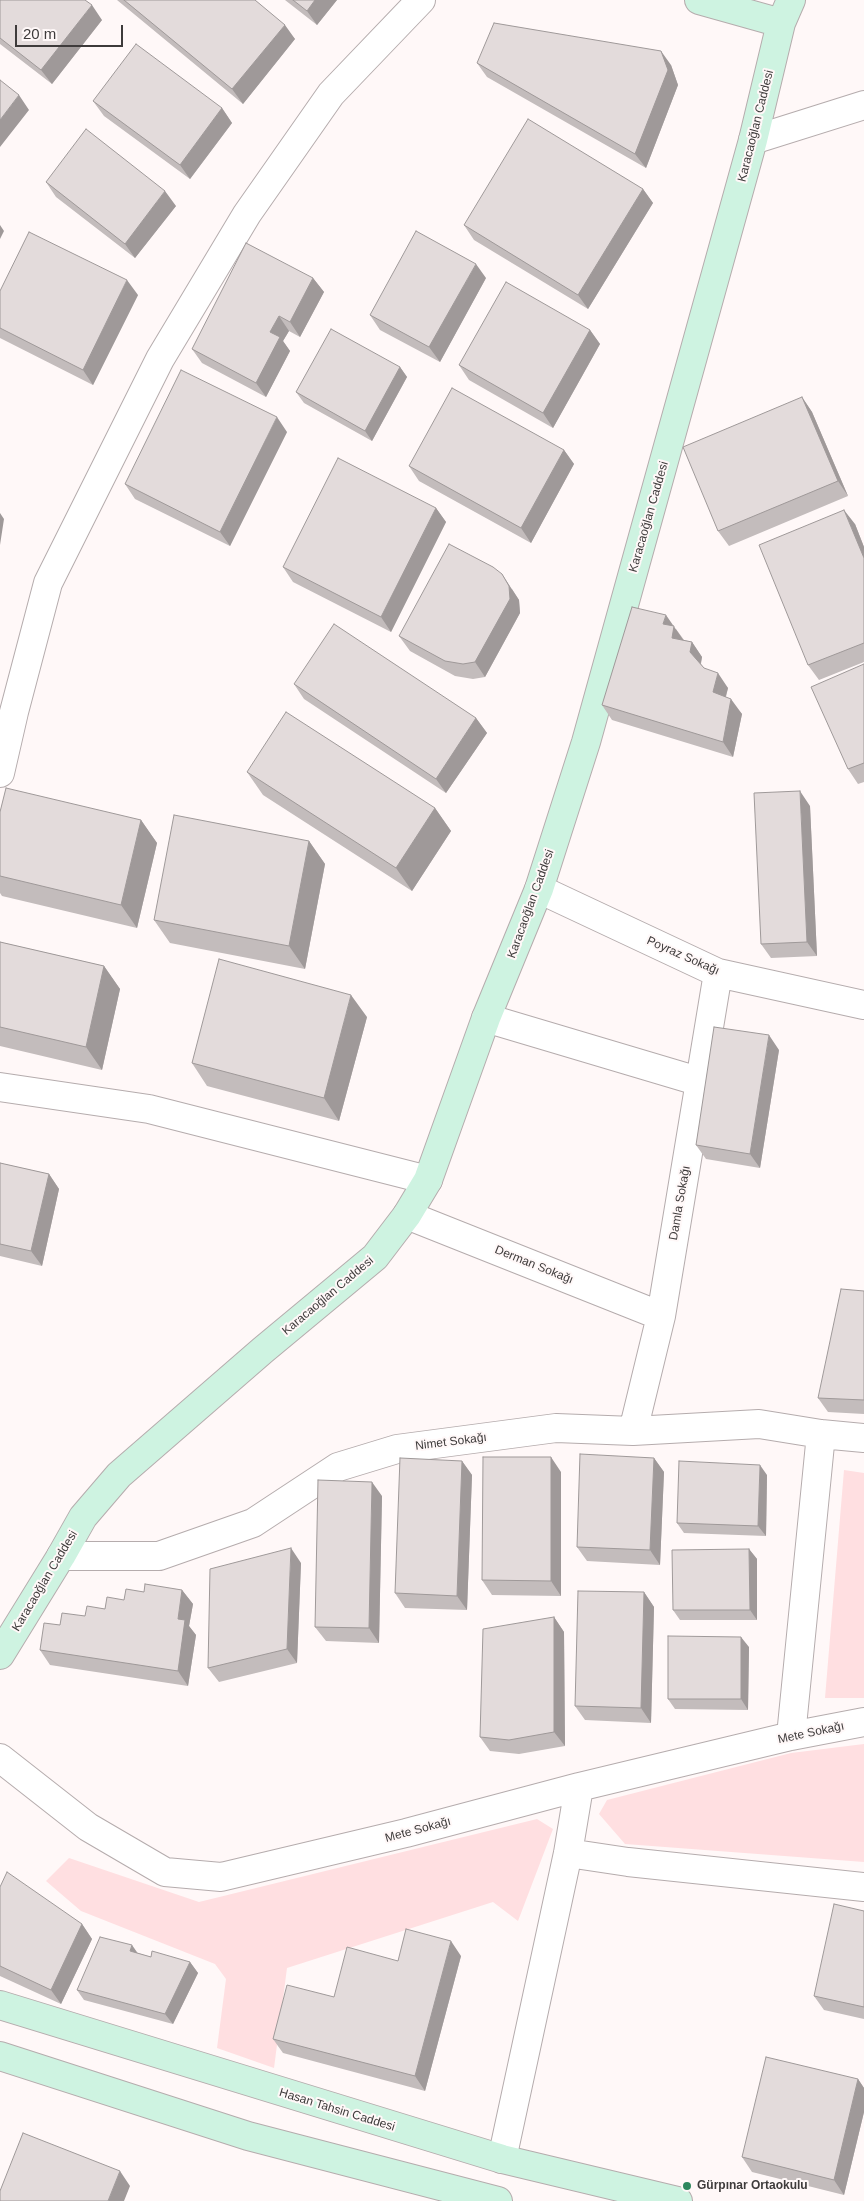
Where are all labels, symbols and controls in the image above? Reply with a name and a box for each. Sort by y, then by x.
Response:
scale bar [18,15,125,47]
text: 20 m [23,25,56,42]
street label: Karacaoğlan Caddesi [735,69,777,183]
street label: Karacaoğlan Caddesi [626,460,672,574]
street label: Karacaoğlan Caddesi [505,848,557,960]
street label: Poyraz Sokağı [644,934,722,978]
street label: Damla Sokağı [666,1165,694,1241]
street label: Derman Sokağı [493,1243,575,1287]
street label: Karacaoğlan Caddesi [279,1254,377,1338]
street label: Nimet Sokağı [414,1430,488,1454]
street label: Karacaoğlan Caddesi [9,1528,81,1634]
street label: Mete Sokağı [777,1719,845,1747]
street label: Mete Sokağı [384,1814,452,1846]
street label: Hasan Tahsin Caddesi [277,2086,397,2134]
place label: Gürpınar Ortaokulu [697,2179,808,2193]
marker: Gürpınar Ortaokulu [681,2180,693,2192]

